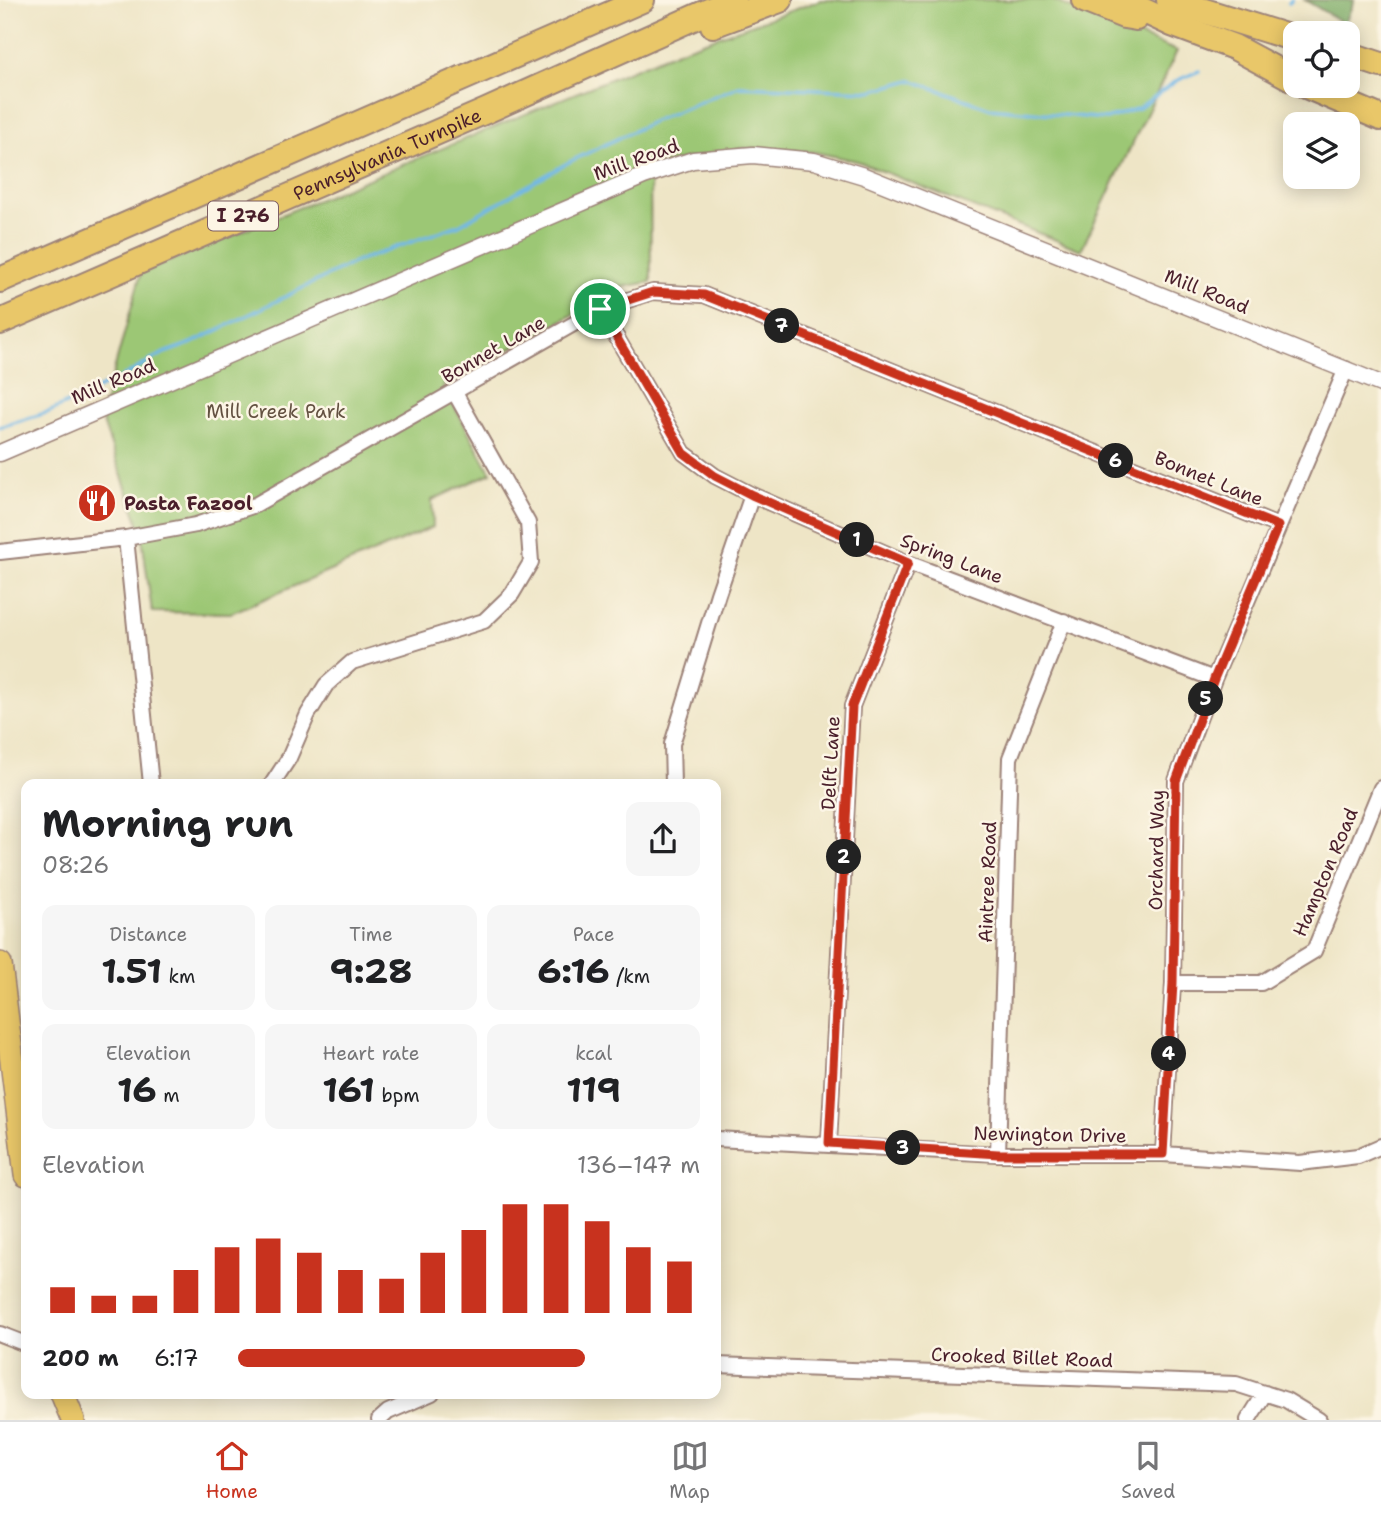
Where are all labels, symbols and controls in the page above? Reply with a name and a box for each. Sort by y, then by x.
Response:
map controls [1283,21,1360,189]
button: locate [1283,21,1360,98]
street label: Pennsylvania Turnpike [289,103,485,206]
button: layers [1283,112,1360,189]
street label: Mill Road [590,132,682,186]
road number: I 276 [208,202,278,230]
street label: Mill Road [1161,263,1253,320]
pin [570,279,630,339]
icon: arrive [581,290,619,328]
pin: 7 [764,308,800,344]
street label: Bonnet Lane [437,310,549,389]
text: 7 [775,313,788,338]
street label: Mill Road [67,353,159,410]
park label: Mill Creek Park [206,399,346,424]
pin: 6 [1098,444,1134,478]
street label: Bonnet Lane [1151,445,1267,512]
text: 6 [1109,448,1122,473]
restaurant icon: Pasta Fazool [76,482,118,524]
place label: Pasta Fazool [124,491,253,516]
pin: 1 [840,522,874,558]
text: 1 [852,527,861,552]
street label: Spring Lane [897,527,1007,589]
pin: 5 [1188,682,1224,716]
text: 5 [1200,686,1211,711]
street label: Delft Lane [816,715,845,811]
street label: Orchard Way [1143,790,1170,910]
text: Morning run [42,798,293,849]
button: share [626,802,700,876]
street label: Hampton Road [1287,804,1364,940]
street label: Aintree Road [973,821,1002,943]
pin: 2 [826,840,862,874]
text: 2 [837,844,850,869]
text: 08:26 [42,850,109,880]
text: Distance [109,922,187,947]
text: Time [349,922,393,947]
text: Pace [573,922,615,947]
text: 1.51 [101,947,162,994]
text: 9:28 [329,947,413,994]
text: 6:16 [537,947,610,994]
text: km [162,964,195,989]
text: /km [610,964,650,989]
pin: 4 [1152,1036,1186,1072]
text: Elevation [106,1041,191,1066]
text: Heart rate [323,1041,419,1066]
text: kcal [575,1041,612,1066]
text: 4 [1162,1041,1175,1066]
text: 16 [117,1066,157,1113]
text: 161 [322,1066,375,1113]
text: 119 [566,1066,621,1113]
text: m [157,1083,180,1108]
text: bpm [375,1083,420,1108]
street label: Newington Drive [973,1121,1127,1148]
pin: 3 [886,1130,920,1166]
text: 3 [896,1135,909,1160]
text: Elevation [42,1150,145,1180]
text: 136–147 m [577,1150,700,1180]
street label: Crooked Billet Road [931,1342,1113,1373]
text: 200 m [42,1343,119,1373]
text: 6:17 [154,1343,199,1373]
tab: Home [206,1437,258,1504]
tab: Map [669,1437,710,1504]
tab: Saved [1121,1437,1175,1504]

